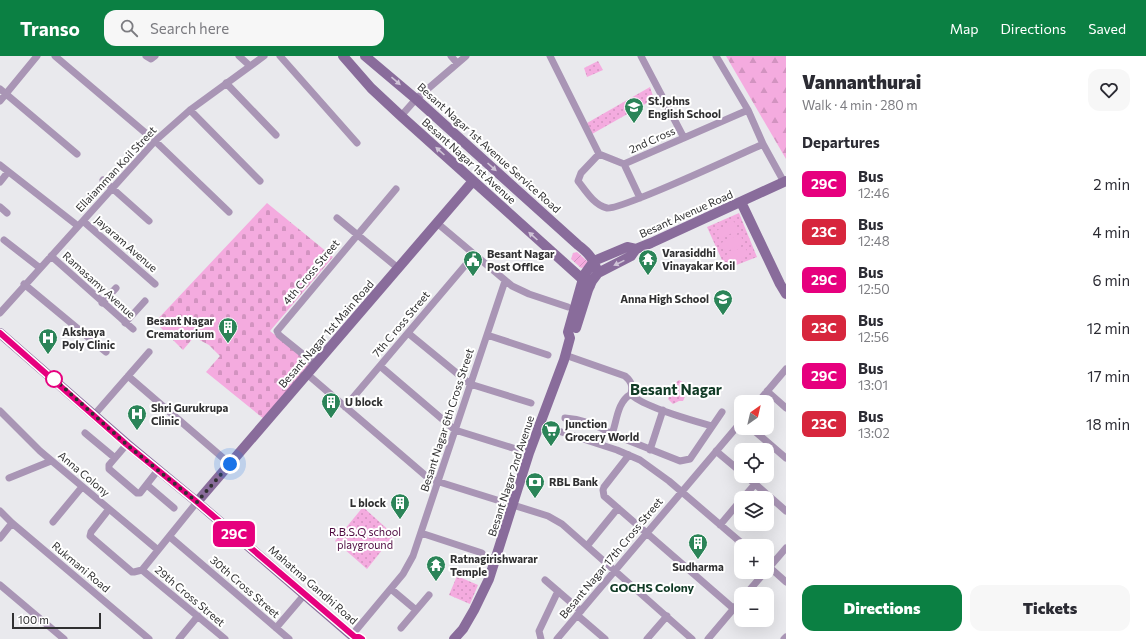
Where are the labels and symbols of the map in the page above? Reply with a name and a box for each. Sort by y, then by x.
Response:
one-way arrow [390,76,401,85]
street label: Besant Nagar 1st Avenue Service Road [415,80,563,216]
place label: St.Johns English School [648,94,721,120]
school or university icon: St.Johns English School [623,96,645,124]
street label: Besant Nagar 1st Avenue [419,115,519,207]
street label: Ellaiamman Koil Street [73,123,159,214]
street label: 2nd Cross [627,124,677,155]
one-way arrow [435,147,445,156]
one-way arrow [487,163,498,172]
street label: Besant Avenue Road [637,187,735,240]
street label: Jayaram Avenue [92,213,160,275]
one-way arrow [528,231,538,240]
street label: 4th Cross Street [280,236,342,307]
place label: Varasiddhi Vinayakar Koil [662,246,735,272]
place label: Besant Nagar Post Office [487,247,555,273]
temple icon: Varasiddhi Vinayakar Koil [637,248,659,276]
street label: Ramasamy Avenue [60,249,138,321]
public building icon: Besant Nagar Post Office [462,249,484,277]
one-way arrow [613,259,624,266]
street label: Besant Nagar 1st Main Road [275,277,376,390]
street label: 7th C ross Street [369,288,432,359]
school or university icon: Anna High School [712,288,734,316]
place label: Anna High School [620,292,709,305]
place label: Besant Nagar Crematorium [146,314,214,340]
building icon: Besant Nagar Crematorium [217,316,239,344]
place label: Akshaya Poly Clinic [62,325,115,351]
hospital icon: Akshaya Poly Clinic [37,327,59,355]
street label: Besant Nagar 6th Cross Street [417,346,476,493]
unlabelled marker [45,370,63,388]
district label: Besant Nagar [630,380,722,398]
building icon: U block [320,391,342,419]
place label: U block [345,395,384,408]
north arrow [734,395,774,435]
place label: Shri Gurukrupa Clinic [151,401,228,427]
hospital icon: Shri Gurukrupa Clinic [126,403,148,431]
street label: Besant Nagar 2nd Avenue [485,414,536,538]
place label: Junction Grocery World [565,417,639,443]
supermarket icon: Junction Grocery World [540,419,562,447]
street label: Anna Colony [56,448,113,499]
your location [220,454,240,474]
bank icon: RBL Bank [524,471,546,499]
place label: RBL Bank [549,475,599,488]
building icon: L block [389,492,411,520]
street label: Besant Nagar 17th Cross Street [556,494,665,621]
place label: L block [350,496,387,509]
line badge: 29C [211,521,257,547]
park label: R.B.S.Q school playground [329,525,401,551]
building icon: Sudharma [687,532,709,560]
street label: Rukmani Road [50,539,113,595]
street label: Mahatma Gandhi Road [266,542,360,627]
place label: Ratnagirishwarar Temple [450,552,538,578]
street label: 30th Cross Street [208,553,283,621]
temple icon: Ratnagirishwarar Temple [425,554,447,582]
place label: Sudharma [672,560,724,573]
street label: 29th Cross Street [153,563,228,629]
district label: GOCHS Colony [610,580,695,594]
scale bar [12,611,101,630]

